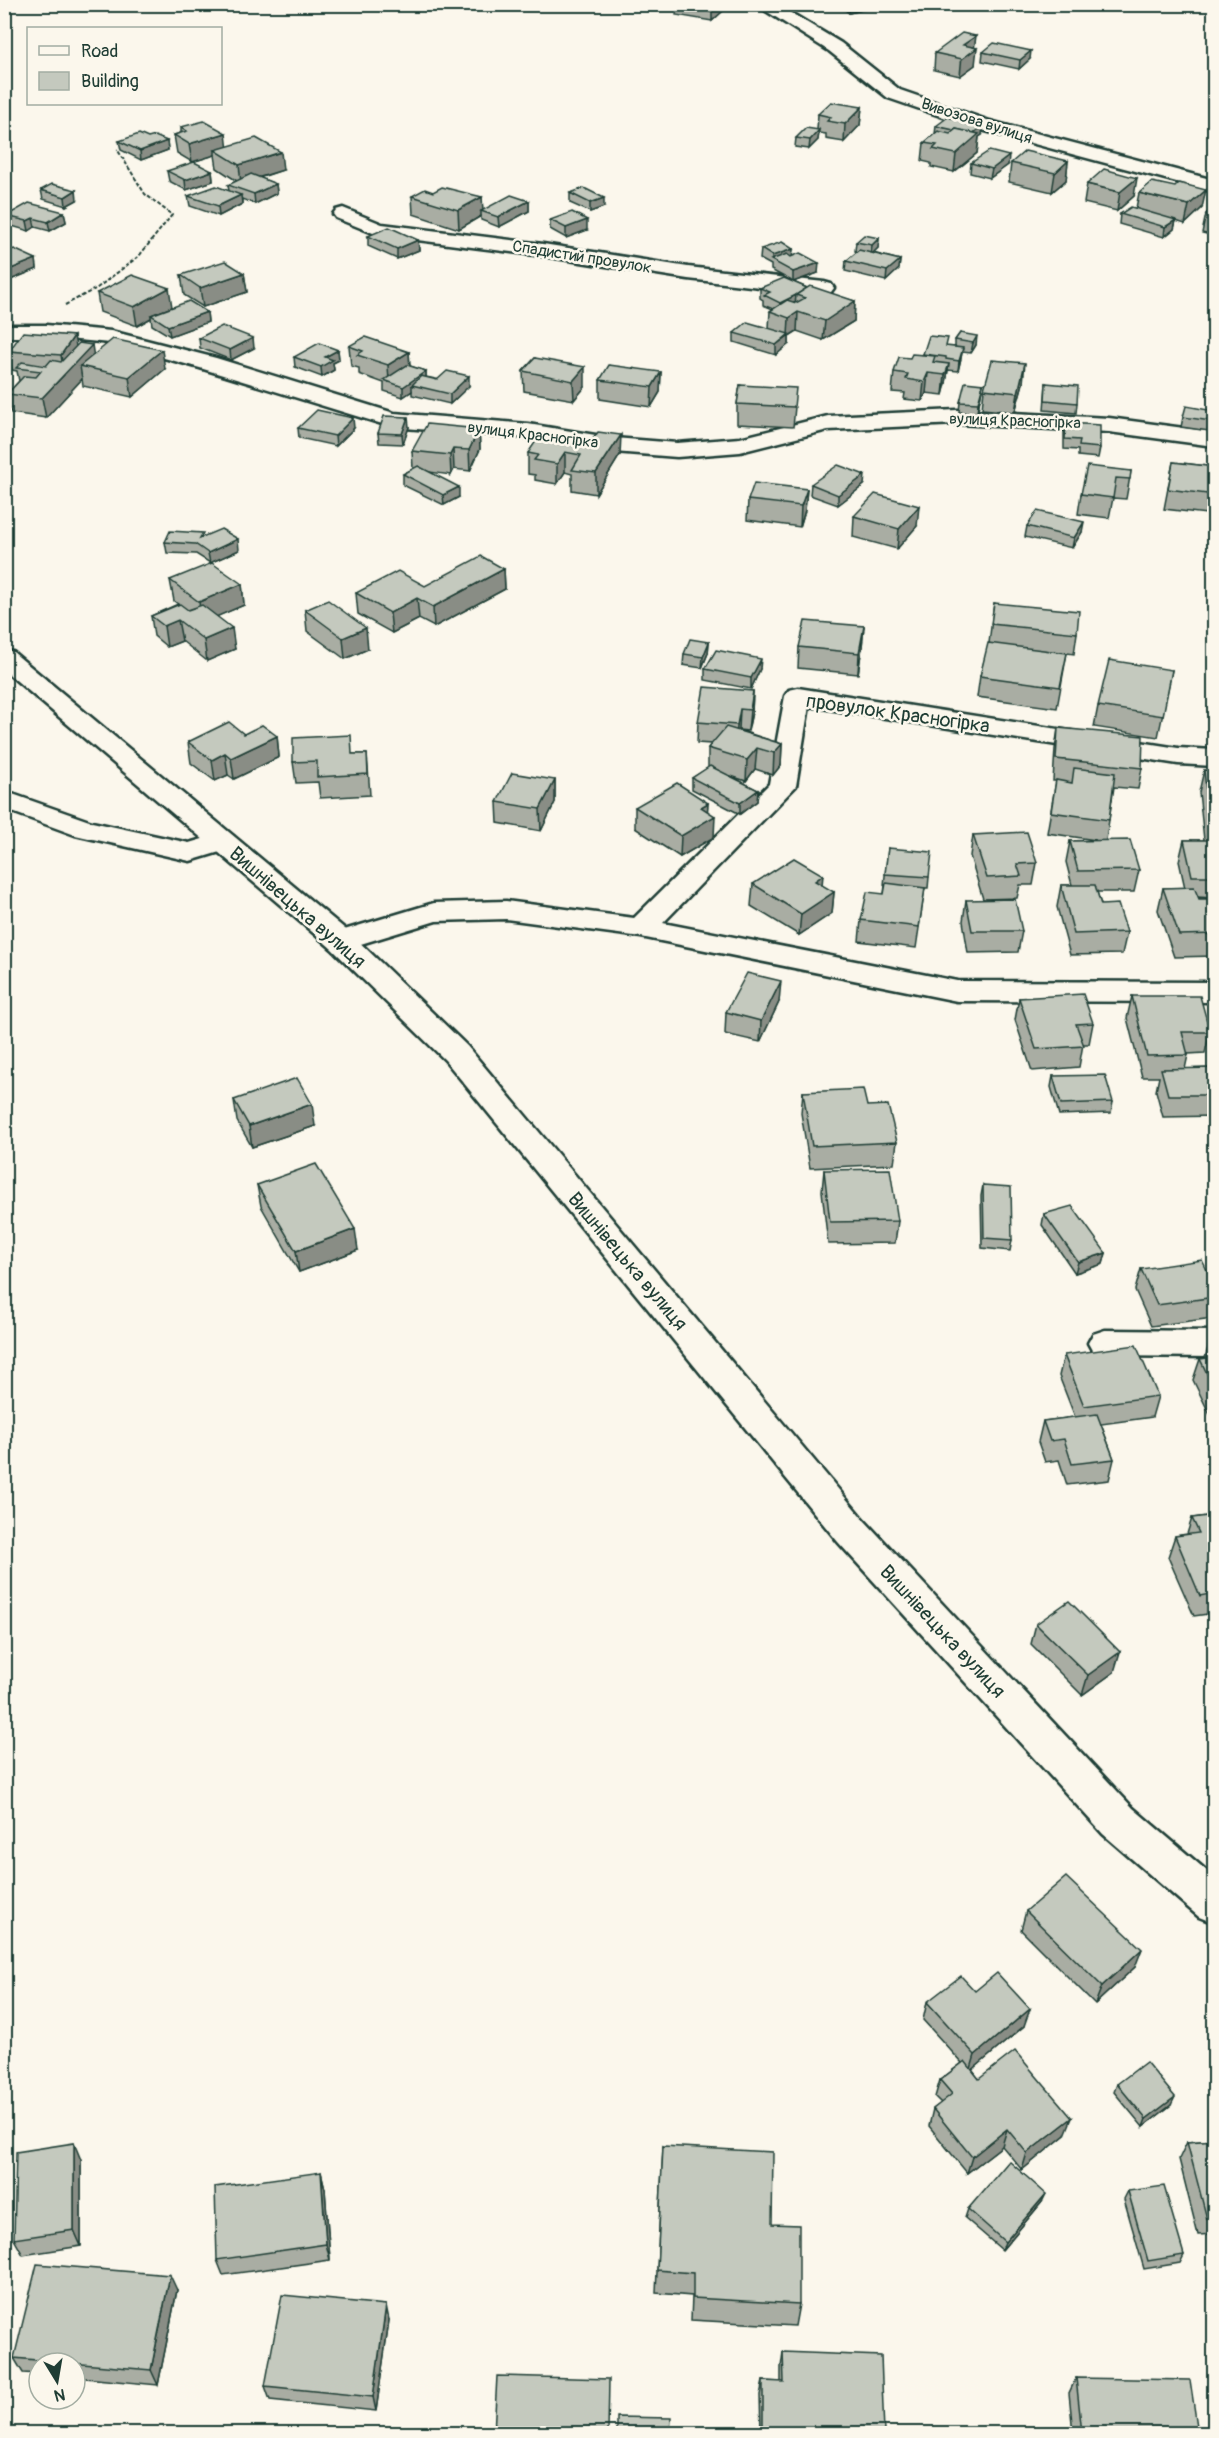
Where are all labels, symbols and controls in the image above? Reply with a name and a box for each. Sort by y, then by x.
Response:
legend [27,27,222,105]
text: Road [81,40,118,63]
text: Building [81,70,139,93]
street label: Вивозова вулиця [919,94,1035,148]
street label: Спадистий провулок [511,236,653,278]
street label: вулиця Красногірка [949,409,1081,433]
street label: вулиця Красногірка [466,417,599,453]
street label: провулок Красногірка [804,688,991,739]
street label: Вишнівецька вулиця [224,841,371,974]
street label: Вишнівецька вулиця [562,1187,693,1336]
street label: Вишнівецька вулиця [874,1560,1011,1703]
north arrow [27,2351,87,2411]
text: N [52,2384,67,2406]

